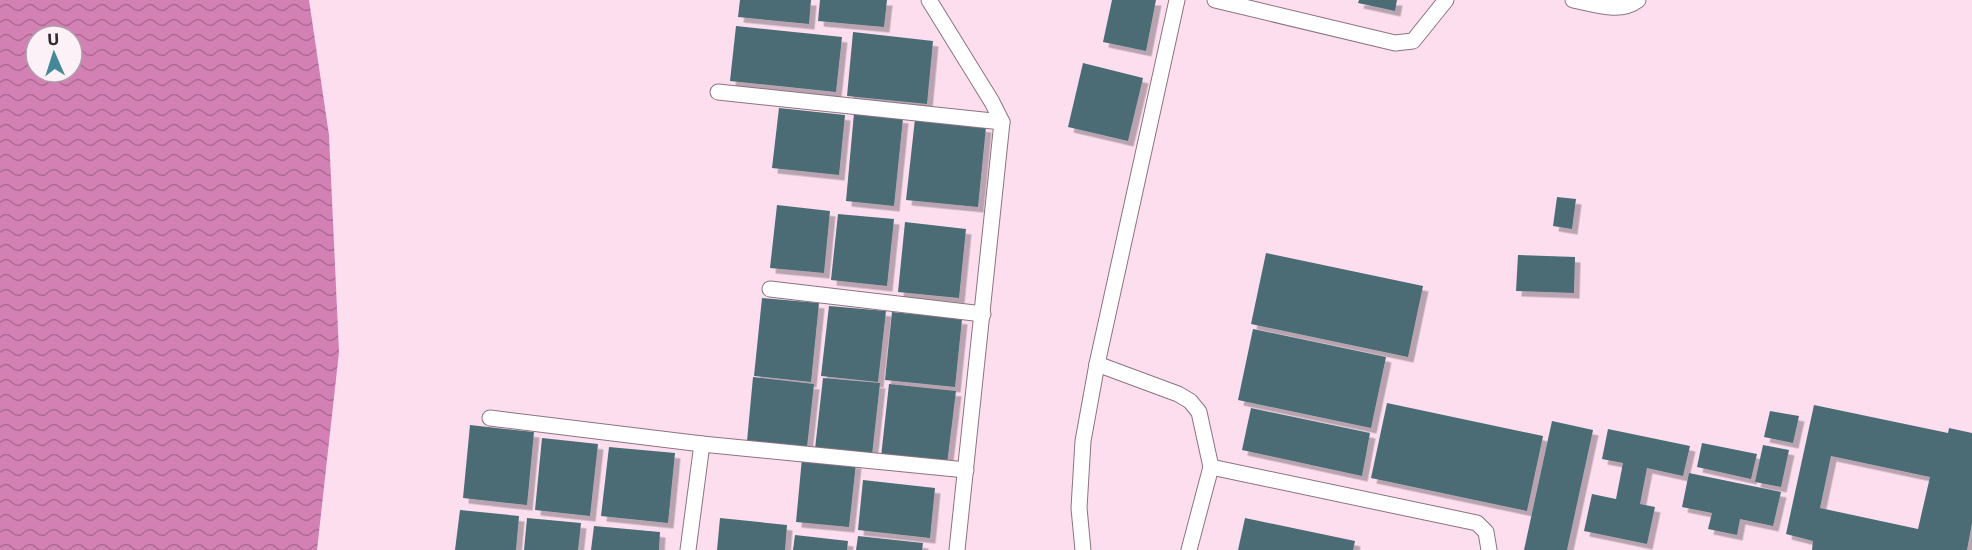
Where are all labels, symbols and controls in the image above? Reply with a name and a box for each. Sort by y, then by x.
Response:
north arrow [24,24,84,84]
text: U [47,29,60,48]

